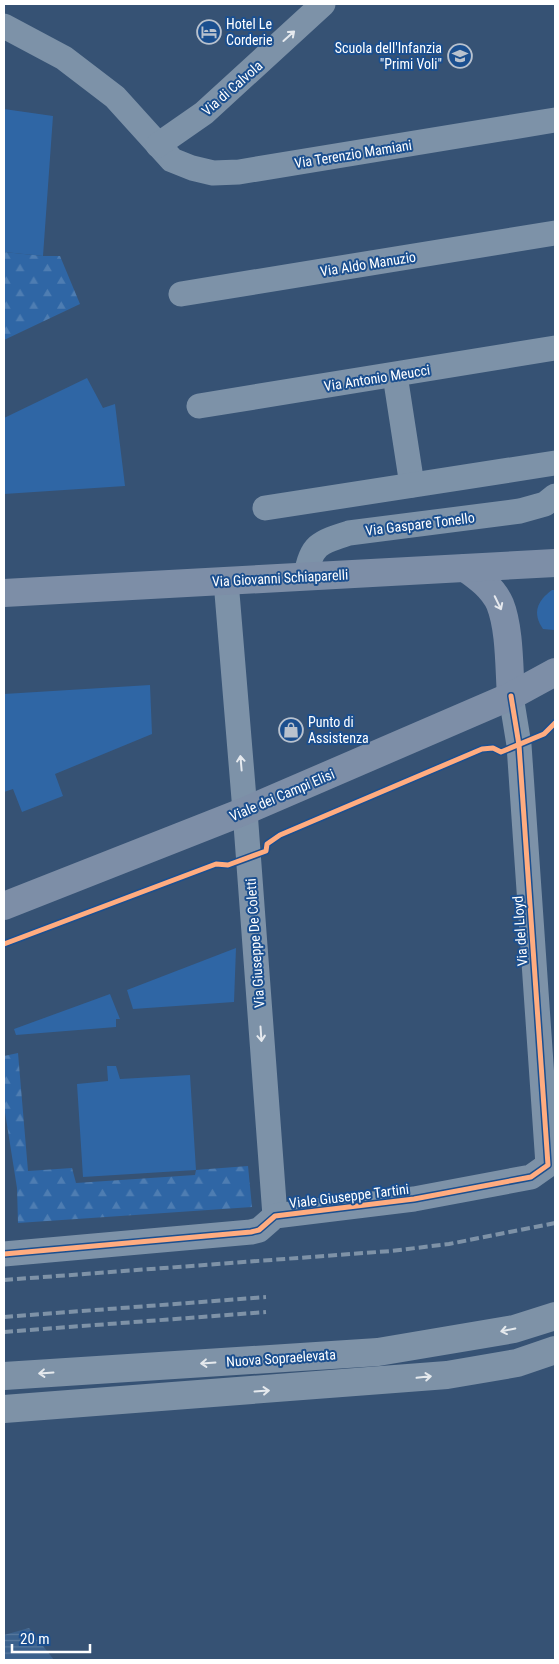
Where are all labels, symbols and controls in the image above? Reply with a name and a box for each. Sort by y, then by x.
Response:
place label: Hotel Le Corderie [226,16,273,48]
hotel icon: Hotel Le Corderie [196,19,222,45]
one-way arrow [283,30,296,42]
place label: Scuola dell'Infanzia "Primi Voli" [335,40,442,72]
school or university icon: Scuola dell'Infanzia "Primi Voli" [447,43,473,69]
street label: Via di Calvola [198,57,266,119]
street label: Via Terenzio Mamiani [293,137,413,171]
street label: Via Aldo Manuzio [319,249,417,279]
street label: Via Antonio Meucci [323,362,431,394]
street label: Via Gaspare Tonello [364,509,476,539]
street label: Via Giovanni Schiaparelli [212,566,348,590]
one-way arrow [493,595,503,610]
place label: Punto di Assistenza [308,714,369,746]
shop icon: Punto di Assistenza [278,717,304,743]
one-way arrow [236,755,246,771]
street label: Viale dei Campi Elisi [227,766,337,824]
street label: Via Giuseppe De Coletti [242,878,268,1008]
street label: Via del Lloyd [510,895,530,967]
one-way arrow [257,1026,266,1042]
street label: Viale Giuseppe Tartini [288,1181,410,1211]
one-way arrow [501,1325,517,1335]
street label: Nuova Sopraelevata [226,1346,336,1370]
one-way arrow [201,1359,217,1368]
one-way arrow [38,1369,54,1378]
one-way arrow [415,1372,431,1382]
one-way arrow [254,1386,270,1395]
scale bar [12,1622,90,1654]
text: 20 m [20,1630,50,1648]

